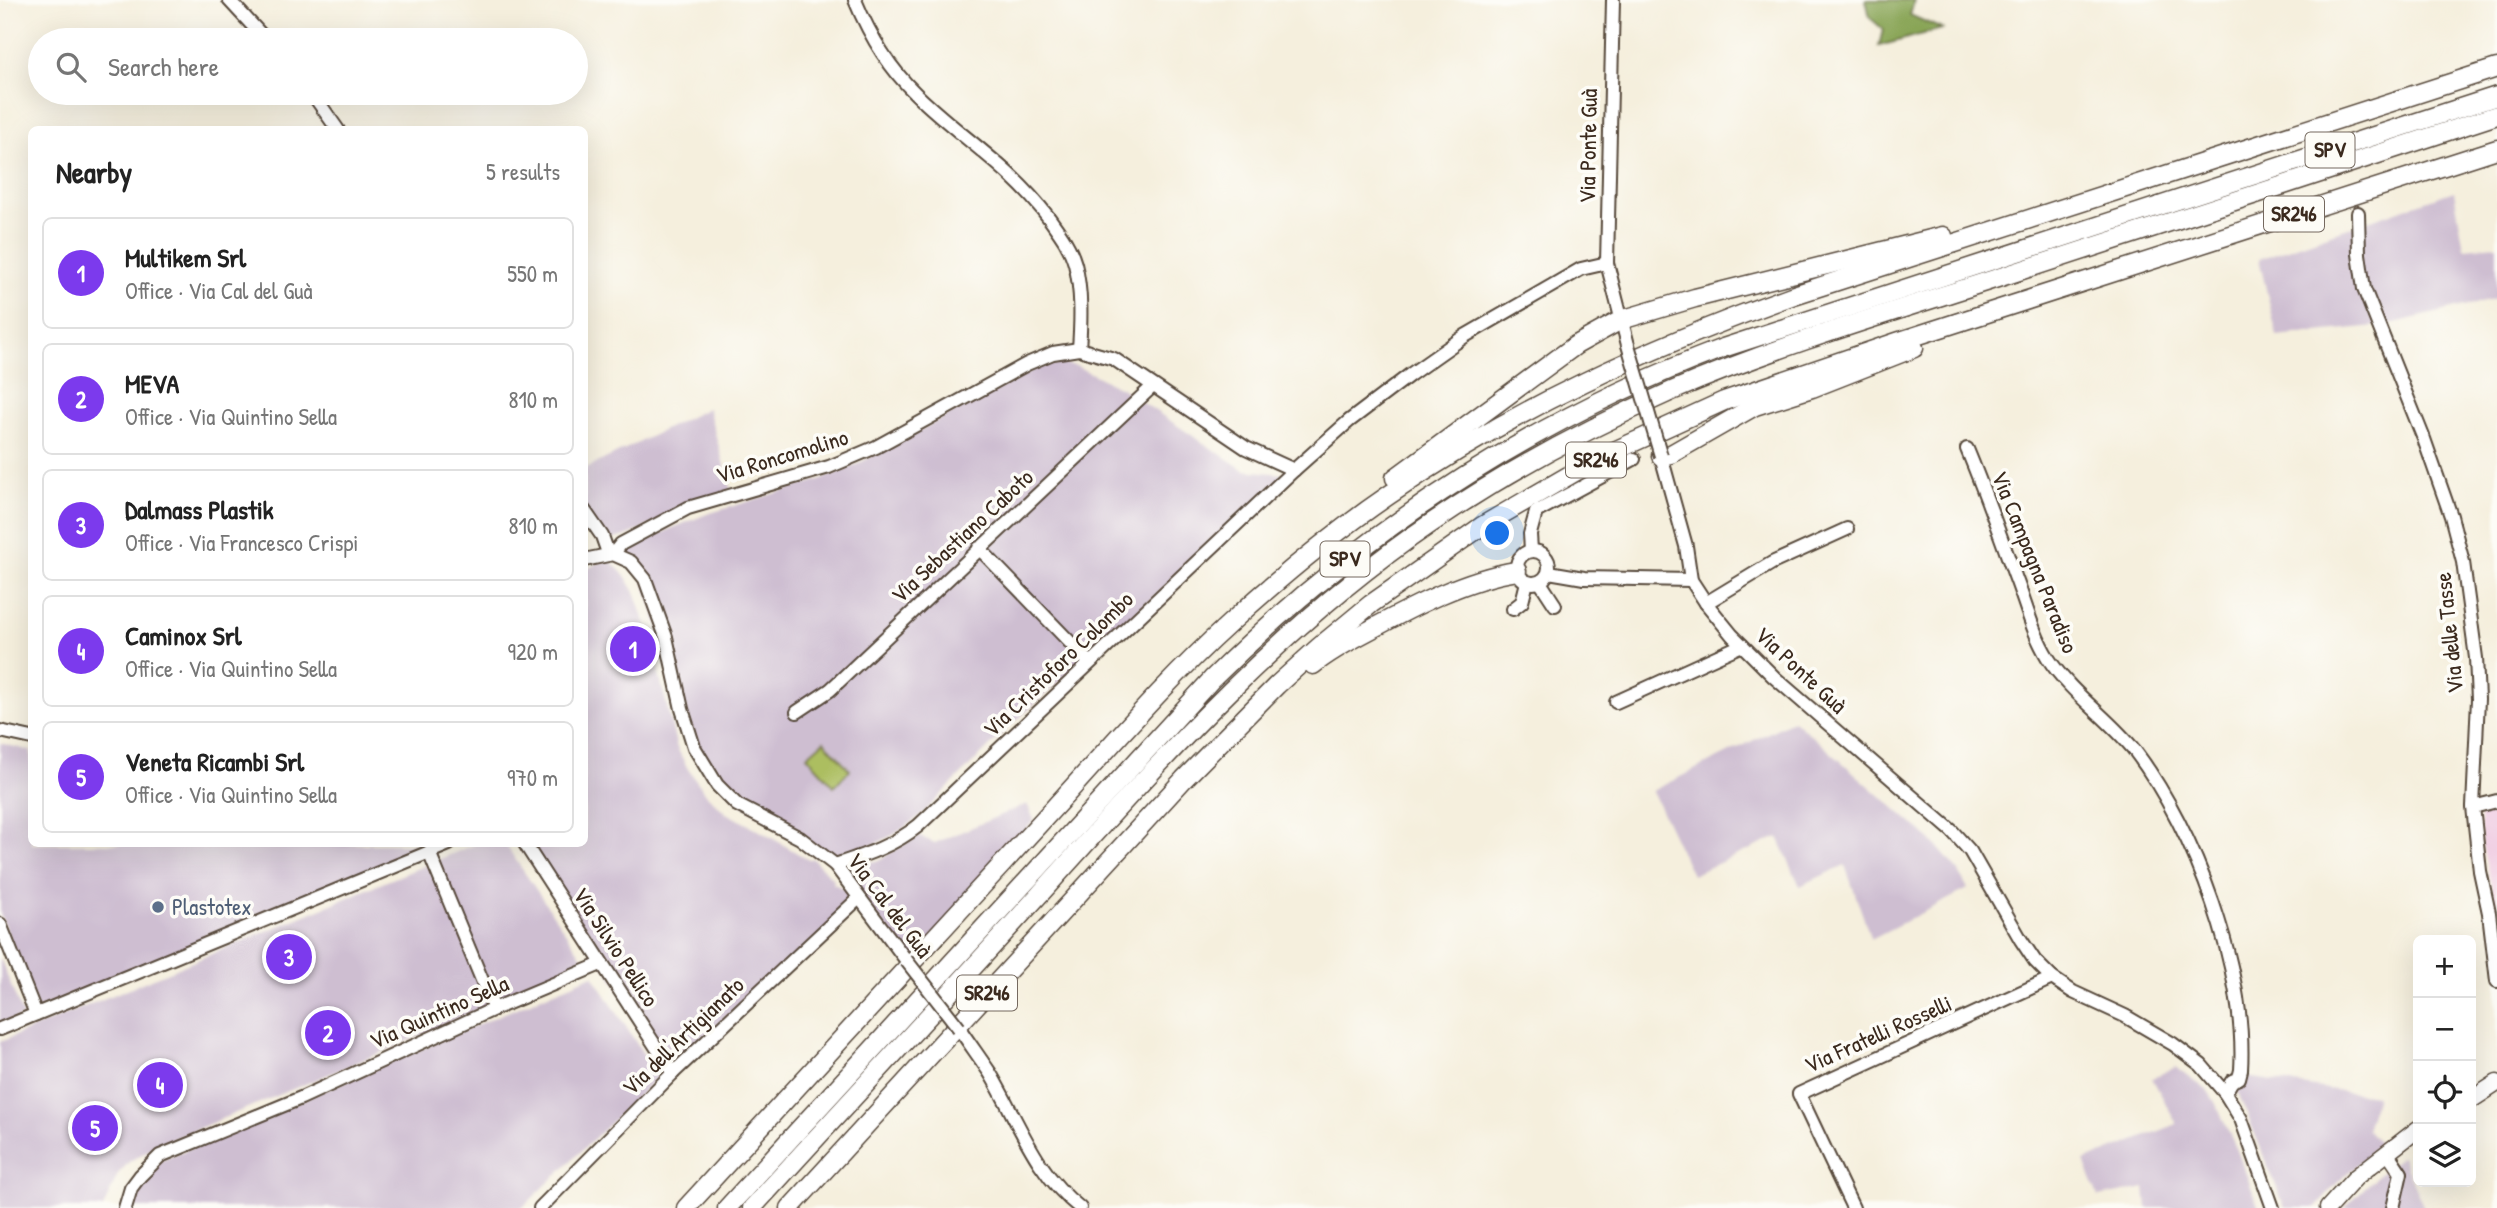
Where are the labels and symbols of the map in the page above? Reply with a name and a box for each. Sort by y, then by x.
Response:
street label: Via Ponte Guà [1571,88,1604,204]
road number: SPV [2306,132,2354,168]
road number: SR246 [2264,196,2324,232]
street label: Via Roncomolino [712,421,852,490]
road number: SR246 [1566,442,1626,477]
street label: Via Sebastiano Caboto [884,462,1040,610]
street label: Via Campagna Paradiso [1985,466,2086,657]
your location [1480,516,1514,550]
road number: SPV [1320,542,1370,576]
street label: Via delle Tasse [2427,571,2470,695]
street label: Via Cristoforo Colombo [976,584,1139,743]
street label: Via Ponte Guà [1749,619,1854,720]
pin: 1 [610,623,656,675]
street label: Via Cal del Guà [841,846,940,964]
street label: Via Silvio Pellico [566,881,667,1012]
place label: Plastotex [172,891,252,922]
marker: Plastotex [150,899,166,915]
pin: 3 [266,931,312,983]
street label: Via Quintino Sella [364,967,513,1056]
street label: Via dell'Artigianato [615,969,750,1102]
road number: SR246 [957,976,1017,1010]
street label: Via Fratelli Rosselli [1799,987,1956,1080]
pin: 2 [305,1007,351,1059]
pin: 4 [137,1059,183,1111]
pin: 5 [72,1102,118,1154]

